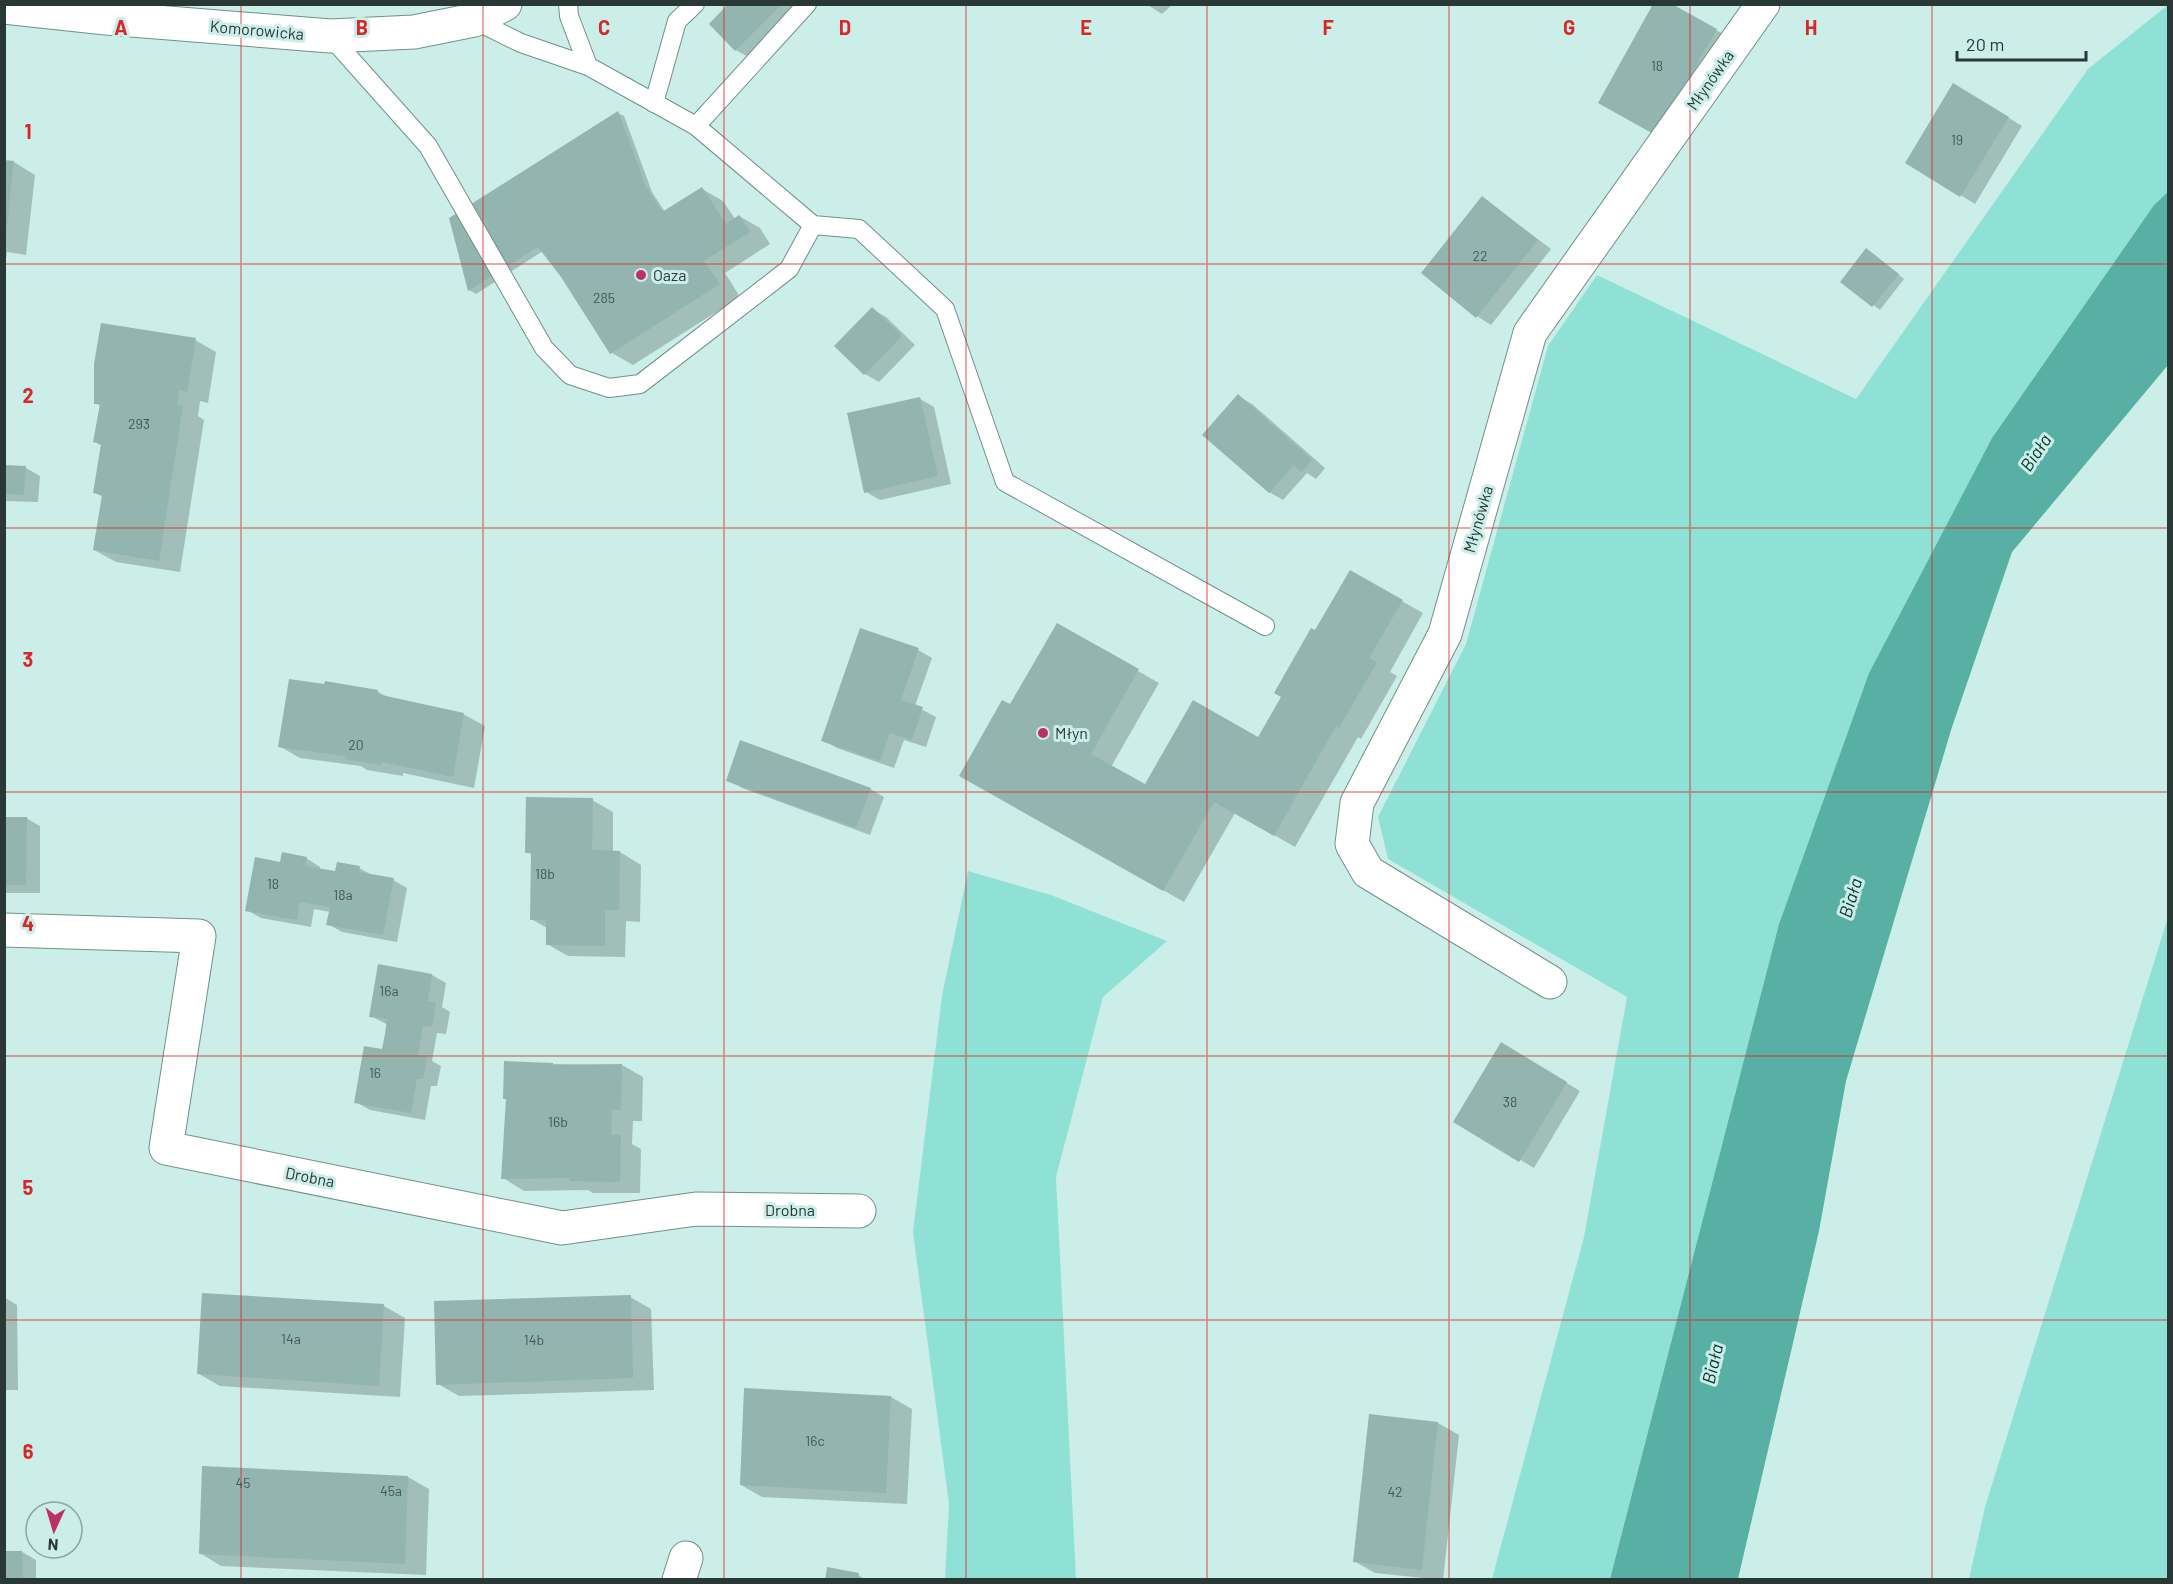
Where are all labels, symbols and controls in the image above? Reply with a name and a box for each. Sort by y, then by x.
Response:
text: A [114,15,128,39]
text: B [356,15,368,39]
text: C [598,15,610,39]
text: D [839,15,851,39]
text: E [1080,15,1092,39]
text: F [1322,15,1334,39]
text: G [1563,15,1575,39]
text: H [1805,15,1817,39]
street label: Komorowicka [209,16,305,43]
scale bar [1957,24,2086,62]
text: 20 m [1966,33,2004,55]
street label: Młynówka [1682,46,1737,113]
house number: 18 [1651,57,1663,74]
text: 1 [24,119,32,143]
house number: 19 [1951,131,1963,148]
house number: 22 [1472,247,1488,264]
place label: Oaza [653,265,686,284]
marker: Oaza [634,268,648,282]
house number: 285 [593,289,615,306]
text: 2 [22,383,34,407]
house number: 293 [128,415,150,432]
water label: Biała [2015,430,2056,475]
street label: Młynówka [1459,483,1496,554]
text: 3 [23,647,33,671]
place label: Młyn [1055,723,1088,742]
marker: Młyn [1036,726,1050,740]
house number: 20 [348,736,364,753]
house number: 18b [535,865,555,882]
house number: 18 [267,875,279,892]
water label: Biała [1834,875,1866,920]
house number: 18a [333,886,353,903]
text: 4 [22,911,34,935]
house number: 16a [379,982,399,999]
house number: 16 [369,1064,381,1081]
house number: 38 [1503,1093,1517,1110]
house number: 16b [548,1113,568,1130]
street label: Drobna [284,1162,336,1191]
text: 5 [23,1175,34,1199]
street label: Drobna [765,1200,815,1219]
house number: 14a [281,1330,301,1347]
house number: 14b [524,1331,544,1348]
water label: Biała [1697,1342,1727,1386]
house number: 16c [805,1432,825,1449]
text: 6 [23,1439,34,1463]
house number: 45 [236,1474,250,1491]
house number: 45a [380,1482,402,1499]
house number: 42 [1387,1483,1403,1500]
north arrow [24,1500,84,1560]
text: N [47,1536,59,1555]

